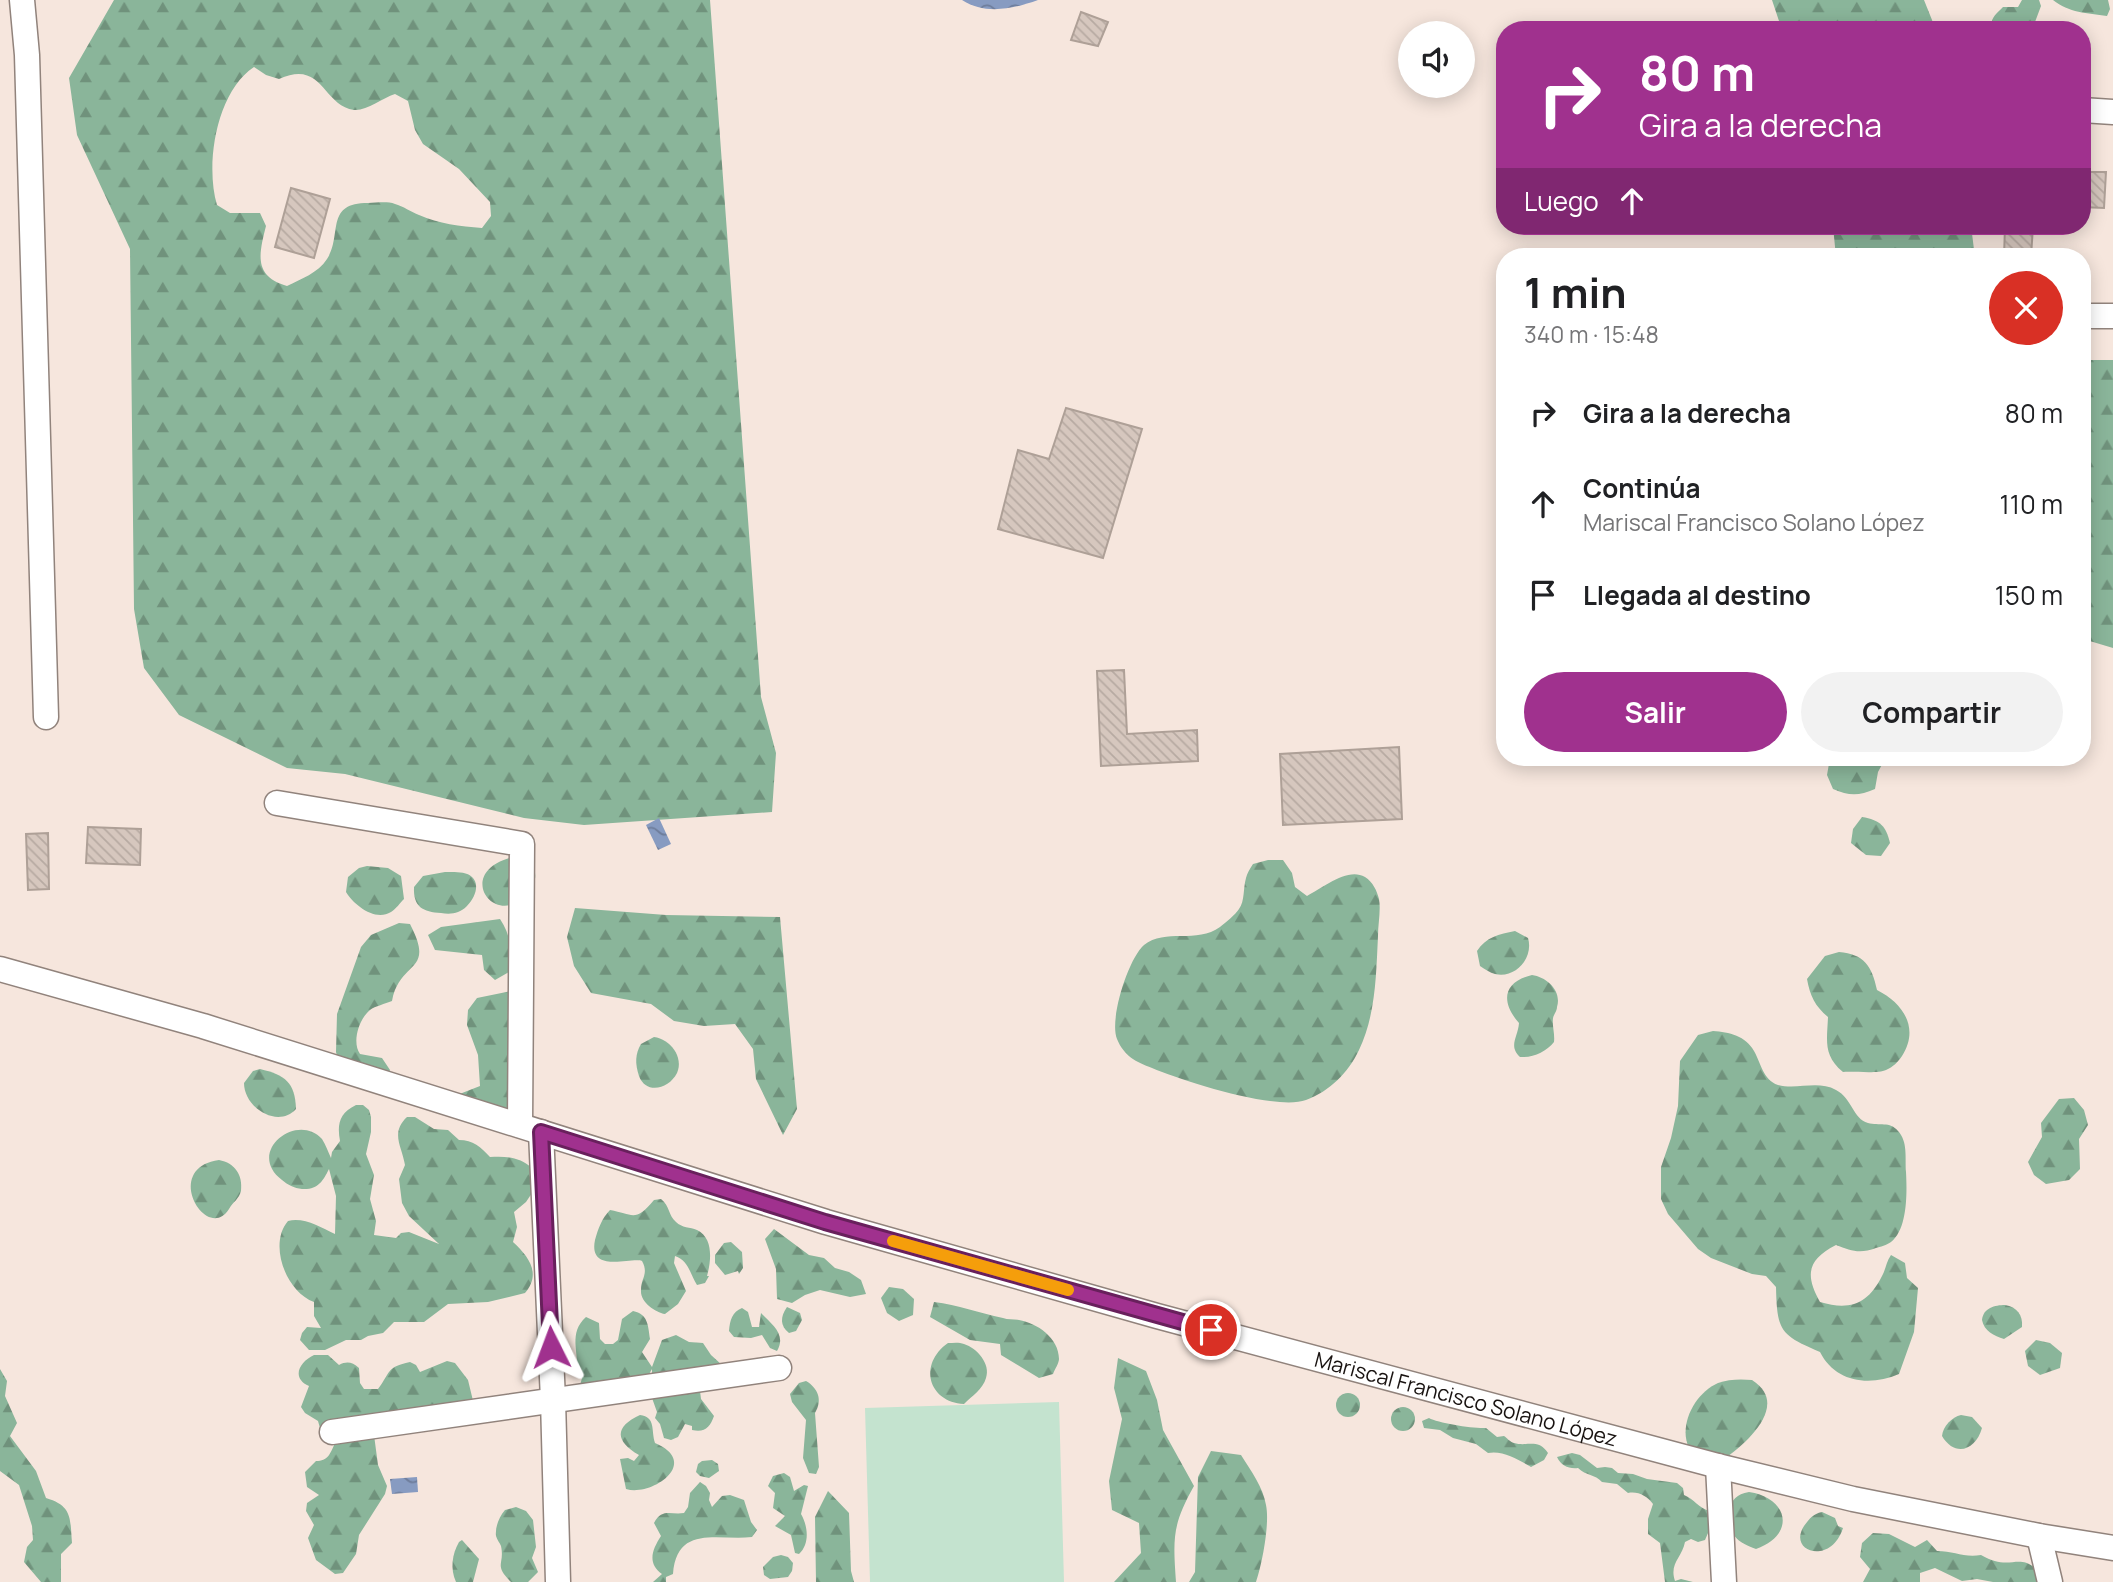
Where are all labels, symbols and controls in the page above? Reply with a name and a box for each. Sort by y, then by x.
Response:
map controls [1398,21,1475,98]
button: sound [1398,21,1475,98]
text: 80 m [1639,39,1755,106]
icon: right [1524,49,1615,140]
text: Gira a la derecha [1639,103,1882,147]
icon: ahead [1613,182,1651,220]
text: Luego [1524,183,1599,219]
text: 1 min [1524,263,1627,321]
button: close [1989,271,2063,345]
text: 340 m · 15:48 [1524,318,1659,350]
icon: right [1524,394,1562,432]
text: Gira a la derecha [1583,395,1791,431]
text: 80 m [2005,395,2063,431]
text: Continúa [1583,470,1701,506]
icon: ahead [1524,485,1562,523]
text: 110 m [2000,486,2063,522]
text: Mariscal Francisco Solano López [1583,506,1925,538]
icon: arrive [1524,576,1562,614]
text: Llegada al destino [1583,577,1811,613]
text: 150 m [1995,577,2063,613]
button: Salir [1524,672,1787,752]
button: Compartir [1801,672,2063,752]
pin [1181,1300,1241,1360]
position arrow [514,1310,588,1384]
icon: arrive [1192,1311,1230,1349]
street label: Mariscal Francisco Solano López [1312,1345,1621,1452]

